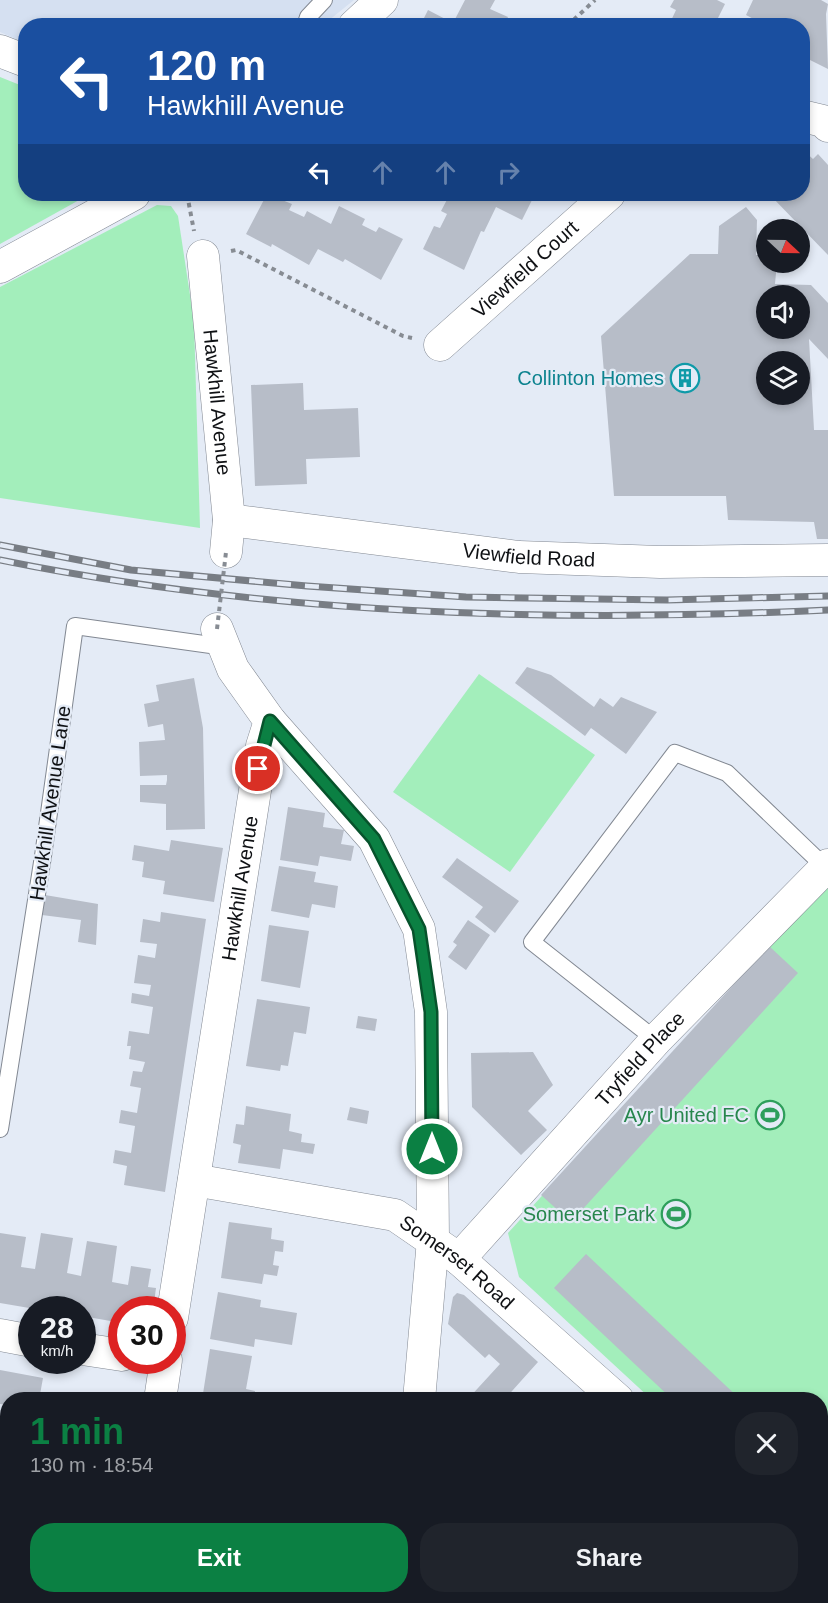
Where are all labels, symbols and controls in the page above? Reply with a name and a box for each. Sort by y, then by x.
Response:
icon: left [48,42,126,120]
text: 120 m [147,42,266,89]
text: Hawkhill Avenue [147,91,345,121]
icon: left [303,156,336,189]
icon: ahead [366,156,399,189]
icon: ahead [429,156,462,189]
icon: right [492,156,525,189]
street label: Viewfield Court [468,216,583,322]
north arrow [756,219,810,273]
map controls [756,219,810,405]
button: sound [756,285,810,339]
street label: Hawkhill Avenue [199,328,236,476]
button: layers [756,351,810,405]
building icon: Collinton Homes [669,362,701,394]
place label: Collinton Homes [517,367,664,389]
street label: Viewfield Road [461,539,596,571]
street label: Hawkhill Avenue Lane [25,704,75,902]
pin [232,743,283,794]
icon: arrive [241,752,274,785]
street label: Hawkhill Avenue [217,814,262,962]
street label: Tryfield Place [591,1007,689,1110]
sports icon: Ayr United FC [754,1099,786,1131]
place label: Ayr United FC [624,1104,749,1126]
position arrow [400,1117,464,1181]
sports icon: Somerset Park [660,1198,692,1230]
place label: Somerset Park [523,1203,656,1225]
street label: Somerset Road [396,1211,519,1314]
speed limit sign: 30 [108,1296,186,1374]
text: 28 [40,1311,74,1344]
text: km/h [41,1342,73,1359]
text: 1 min [30,1411,124,1452]
button: close [735,1412,798,1475]
text: 130 m · 18:54 [30,1454,153,1476]
button: Exit [30,1523,408,1592]
button: Share [420,1523,798,1592]

